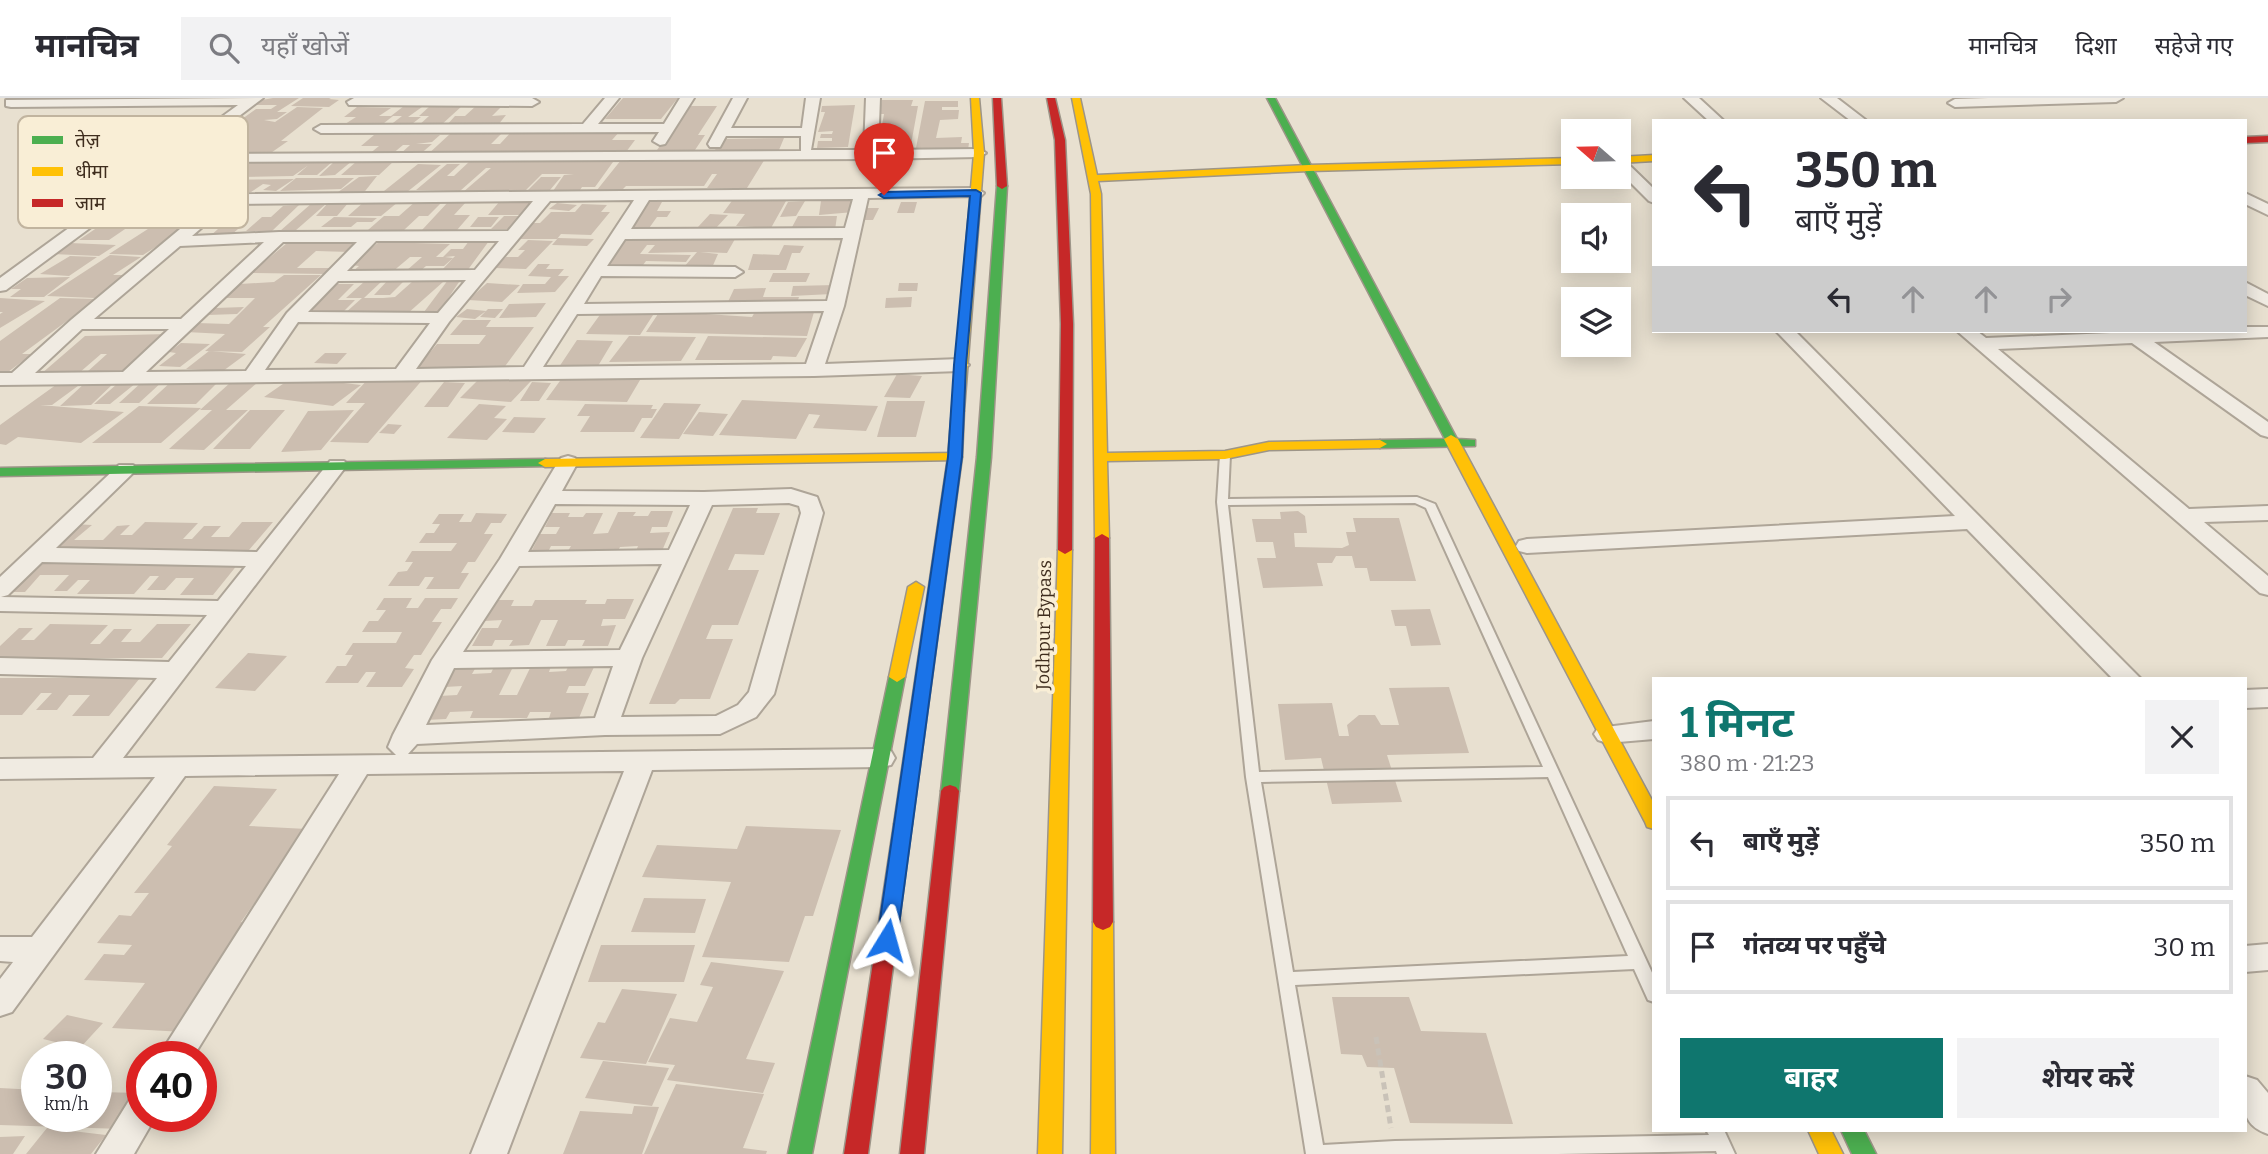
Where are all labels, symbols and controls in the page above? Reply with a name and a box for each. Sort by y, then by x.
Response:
search box [181,17,671,80]
text: मानचित्र [35,26,139,66]
icon: search [205,29,243,67]
text: यहाँ खोजें [261,31,349,62]
text: मानचित्र [1969,32,2037,60]
text: दिशा [2075,32,2117,60]
text: सहेजे गए [2155,32,2233,60]
legend [18,116,248,228]
north arrow [1561,119,1631,189]
map controls [1561,119,1631,357]
pin [854,123,914,195]
text: तेज़ [75,129,101,152]
icon: arrive [865,134,903,172]
text: 350 m [1795,141,1937,200]
icon: left [1680,147,1771,238]
text: धीमा [75,160,109,183]
text: जाम [75,192,106,215]
text: बाएँ मुड़ें [1795,201,1882,239]
button: sound [1561,203,1631,273]
icon: left [1821,280,1859,318]
icon: ahead [1894,280,1932,318]
icon: ahead [1967,280,2005,318]
icon: right [2040,280,2078,318]
button: layers [1561,287,1631,357]
street label: Jodhpur Bypass [1032,560,1056,691]
text: 1 मिनट [1680,698,1794,748]
button: close [2145,700,2219,774]
text: 380 m · 21:23 [1680,749,1815,777]
icon: left [1684,824,1722,862]
text: बाएँ मुड़ें [1743,826,1819,857]
text: 350 m [2140,828,2215,859]
position arrow [850,903,924,977]
icon: arrive [1684,928,1722,966]
text: गंतव्य पर पहुँचे [1743,930,1886,961]
text: 30 m [2154,932,2215,963]
button: बाहर [1680,1038,1943,1118]
button: शेयर करें [1957,1038,2219,1118]
speed limit sign: 40 [126,1041,217,1132]
text: 30 [45,1056,88,1098]
text: km/h [44,1093,89,1115]

